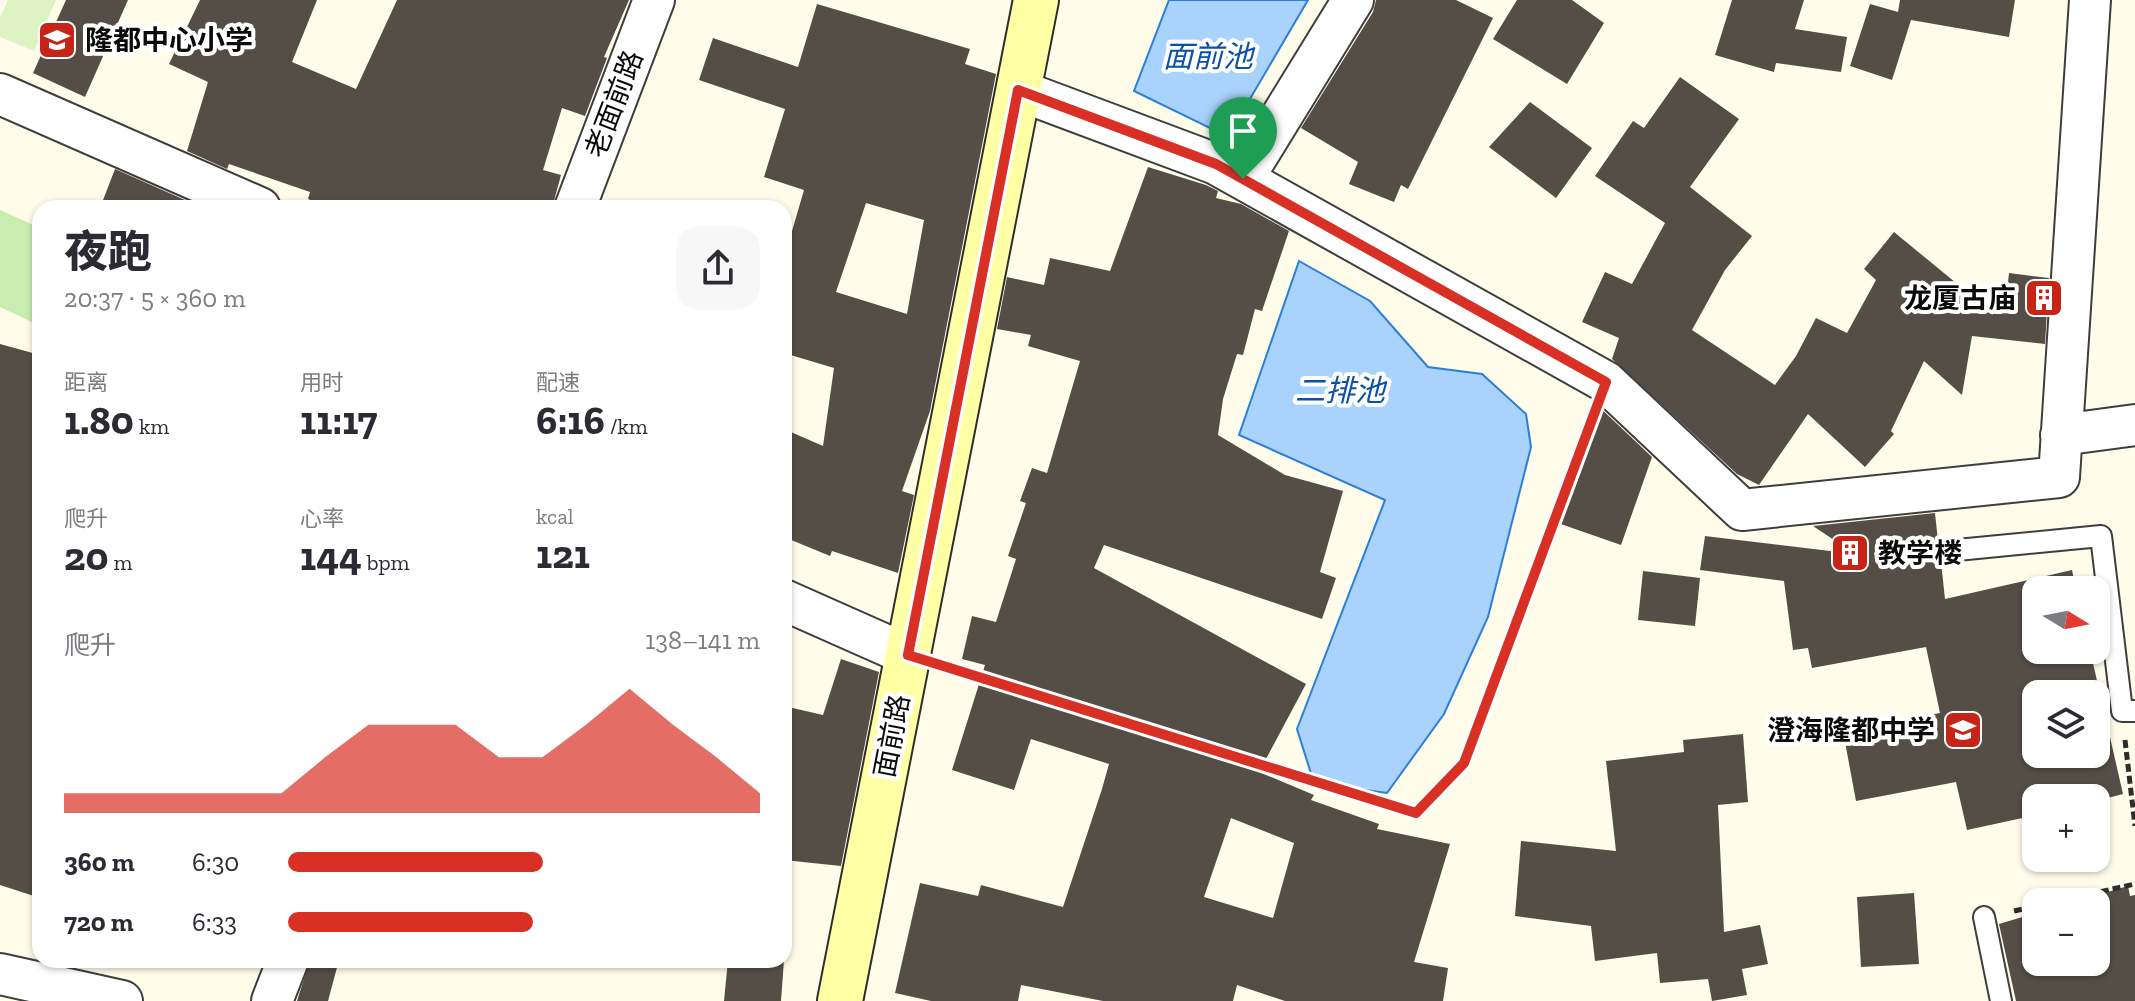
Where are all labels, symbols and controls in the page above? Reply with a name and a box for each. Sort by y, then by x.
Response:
school or university icon: 隆都中心小学 [36,19,78,61]
place label: 隆都中心小学 [85,24,253,57]
water label: 面前池 [1163,39,1256,75]
street label: 老面前路 [579,46,649,162]
pin [1209,97,1277,179]
icon: arrive [1221,109,1265,153]
text: 夜跑 [64,225,152,278]
button: share [676,226,760,310]
building icon: 龙厦古庙 [2023,277,2065,319]
text: 20:37 · 5 × 360 m [64,282,246,314]
place label: 龙厦古庙 [1904,282,2016,315]
text: 距离 [64,369,108,396]
text: 用时 [300,369,344,396]
text: 配速 [536,369,580,396]
water label: 二排池 [1295,373,1388,409]
text: 1.80 [64,396,134,444]
text: 11:17 [300,396,377,444]
text: 6:16 [536,396,605,444]
text: km [134,413,169,440]
text: /km [605,413,648,440]
text: kcal [536,503,574,530]
text: 爬升 [64,505,108,532]
text: 心率 [300,505,344,532]
text: 121 [536,530,590,578]
text: 20 [64,532,109,580]
text: 144 [300,532,362,580]
building icon: 教学楼 [1829,532,1871,574]
place label: 教学楼 [1878,537,1962,570]
text: m [109,549,133,576]
text: bpm [362,549,410,576]
north arrow [2022,576,2110,664]
map controls [2022,576,2110,976]
text: 138–141 m [645,624,760,656]
text: 爬升 [64,629,116,661]
button: layers [2022,680,2110,768]
street label: 面前路 [868,692,916,780]
school or university icon: 澄海隆都中学 [1942,709,1984,751]
place label: 澄海隆都中学 [1767,714,1935,747]
button: + [2022,784,2110,872]
text: 360 m [64,846,134,878]
text: 6:30 [192,846,239,878]
button: − [2022,888,2110,976]
text: 720 m [64,906,133,938]
text: 6:33 [192,906,237,938]

